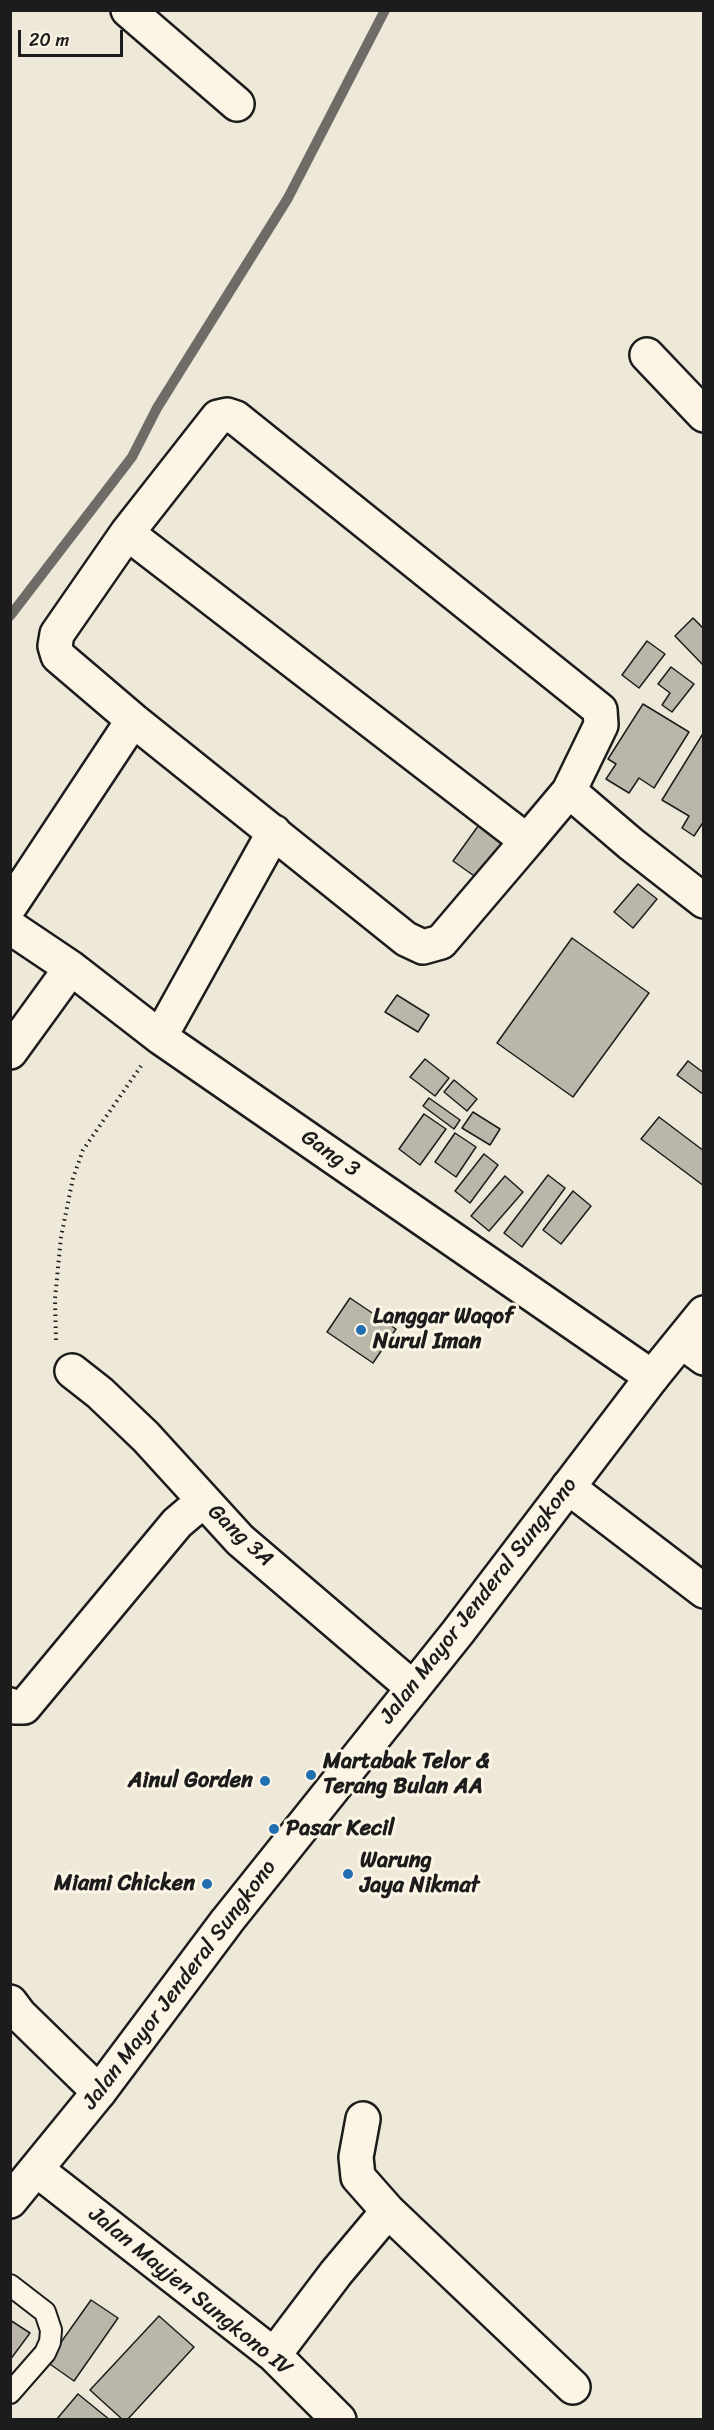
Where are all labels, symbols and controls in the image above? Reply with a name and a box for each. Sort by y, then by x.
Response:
scale bar [21,18,126,56]
text: 20 m [29,24,69,56]
street label: Gang 3 [296,1124,364,1184]
place label: Langgar Waqof Nurul Iman [373,1304,514,1356]
marker: Langgar Waqof Nurul Iman [354,1323,368,1337]
street label: Jalan Mayor Jenderal Sungkono [375,1473,583,1729]
street label: Gang 3A [202,1499,278,1573]
place label: Martabak Telor & Terang Bulan AA [323,1749,490,1801]
place label: Ainul Gorden [128,1768,253,1794]
marker: Martabak Telor & Terang Bulan AA [304,1768,318,1782]
marker: Ainul Gorden [258,1774,272,1788]
place label: Pasar Kecil [286,1816,394,1842]
marker: Pasar Kecil [267,1822,281,1836]
place label: Warung Jaya Nikmat [360,1848,479,1900]
street label: Jalan Mayor Jenderal Sungkono [78,1855,282,2115]
marker: Warung Jaya Nikmat [341,1867,355,1881]
place label: Miami Chicken [54,1871,195,1897]
marker: Miami Chicken [200,1877,214,1891]
street label: Jalan Mayjen Sungkono IV [83,2202,297,2382]

